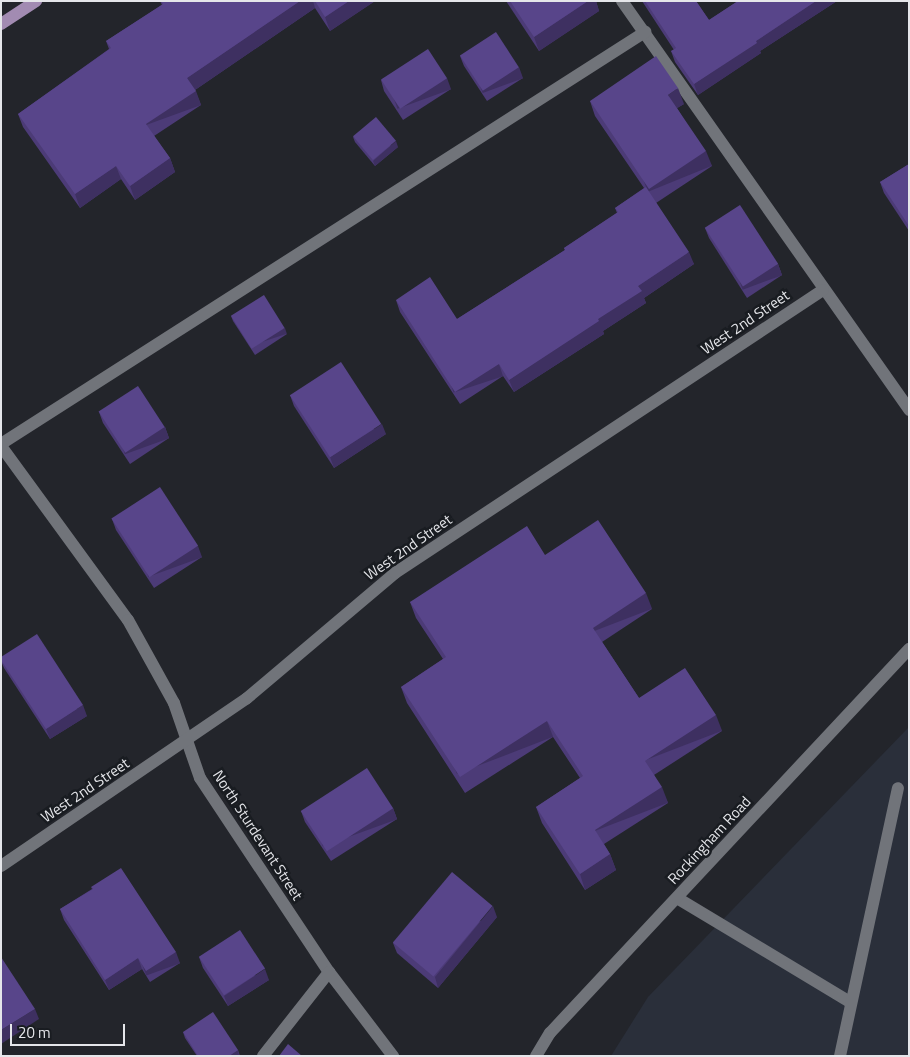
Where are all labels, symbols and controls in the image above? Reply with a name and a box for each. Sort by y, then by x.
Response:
street label: West 2nd Street [697,286,793,358]
street label: West 2nd Street [361,510,455,584]
street label: West 2nd Street [37,754,133,826]
street label: North Sturdevant Street [209,767,307,903]
street label: Rockingham Road [664,792,754,888]
scale bar [12,1014,128,1046]
text: 20 m [18,1021,51,1044]

